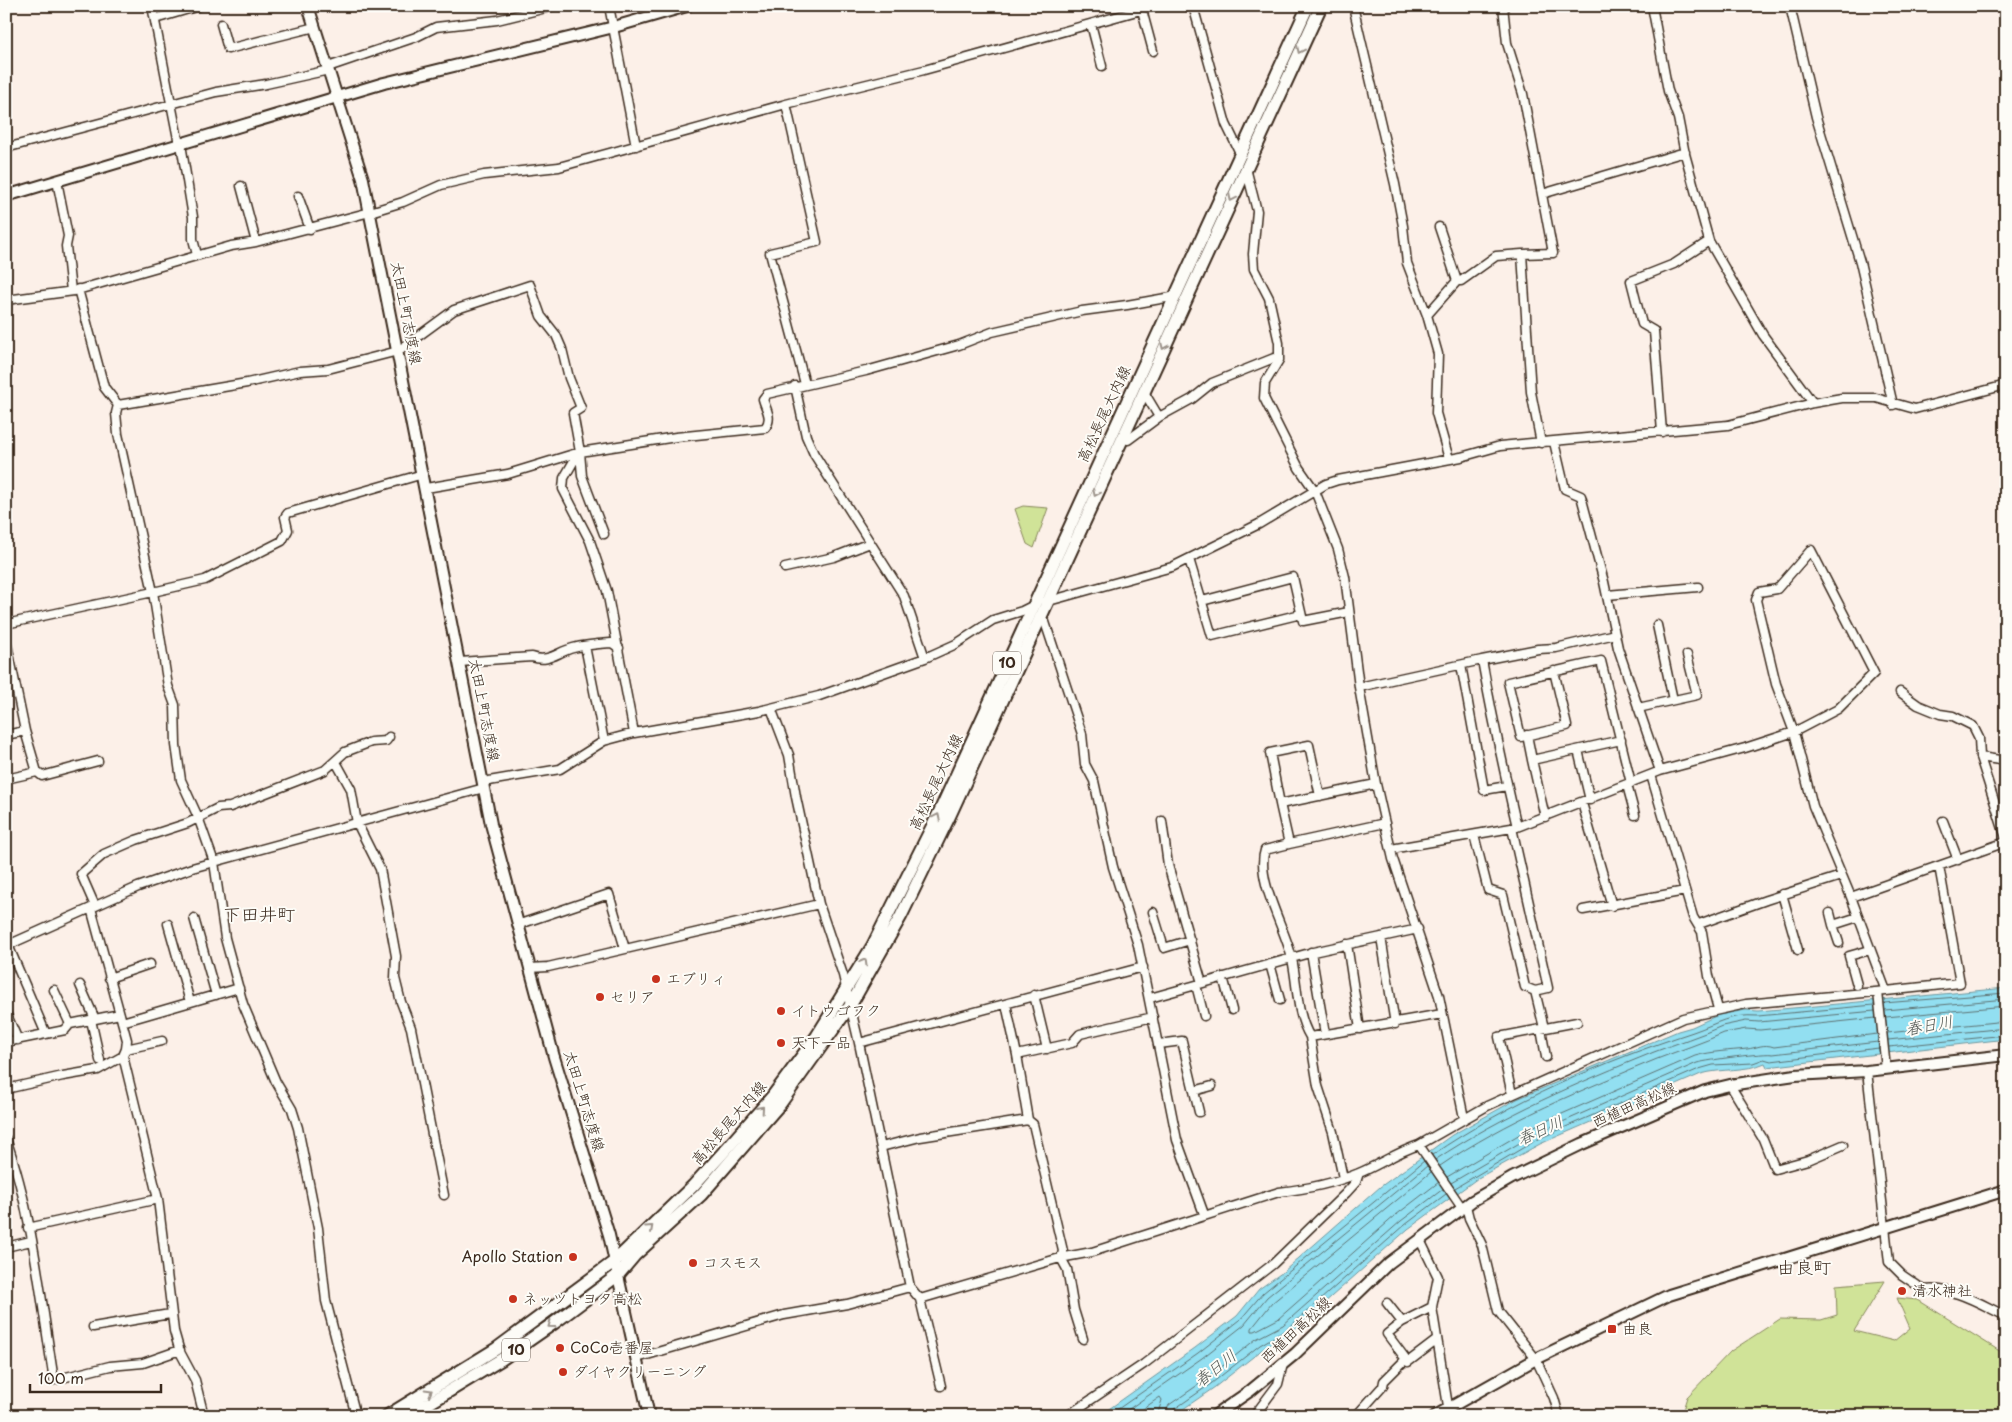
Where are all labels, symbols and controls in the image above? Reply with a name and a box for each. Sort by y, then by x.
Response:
one-way arrow [1296,45,1306,54]
one-way arrow [1228,193,1239,202]
street label: 太田上町志度線 [386,259,429,366]
one-way arrow [1160,341,1171,350]
street label: 高松長尾大内線 [1070,361,1135,466]
one-way arrow [1092,488,1102,497]
road number: 10 [993,651,1021,674]
street label: 太田上町志度線 [464,656,507,763]
street label: 高松長尾大内線 [902,729,967,834]
one-way arrow [931,813,941,822]
district label: 下田井町 [223,900,295,927]
one-way arrow [857,958,867,967]
place label: エブリィ [666,966,726,989]
marker: エブリィ [650,973,662,985]
place label: セリア [610,984,655,1007]
marker: セリア [594,991,606,1003]
place label: イトウゴフク [791,998,881,1021]
marker: イトウゴフク [775,1005,787,1017]
water label: 春日川 [1903,1008,1955,1040]
place label: 天下一品 [791,1030,851,1053]
marker: 天下一品 [775,1037,787,1049]
street label: 太田上町志度線 [559,1047,612,1154]
street label: 高松長尾大内線 [685,1075,771,1169]
street label: 西植田高松線 [1588,1075,1679,1132]
one-way arrow [755,1106,764,1115]
water label: 春日川 [1513,1108,1566,1150]
one-way arrow [645,1225,654,1234]
place label: Apollo Station [462,1244,563,1267]
place label: コスモス [703,1250,762,1273]
marker: Apollo Station [567,1251,579,1263]
district label: 由良町 [1777,1253,1831,1280]
marker: コスモス [687,1257,699,1269]
place label: 清水神社 [1912,1278,1972,1301]
marker: 清水神社 [1896,1285,1908,1297]
place label: ネッツトヨタ高松 [523,1286,642,1309]
street label: 西植田高松線 [1254,1290,1336,1368]
marker: ネッツトヨタ高松 [507,1293,519,1305]
place label: 由良 [1622,1316,1652,1339]
one-way arrow [547,1319,557,1328]
marker: 由良 [1606,1323,1618,1335]
place label: CoCo壱番屋 [570,1335,654,1358]
road number: 10 [502,1338,530,1362]
marker: CoCo壱番屋 [554,1342,566,1354]
water label: 春日川 [1188,1343,1241,1391]
place label: ダイヤクリーニング [573,1359,707,1382]
scale bar [30,1362,161,1394]
text: 100 m [38,1366,84,1389]
marker: ダイヤクリーニング [557,1366,569,1378]
one-way arrow [424,1388,433,1398]

